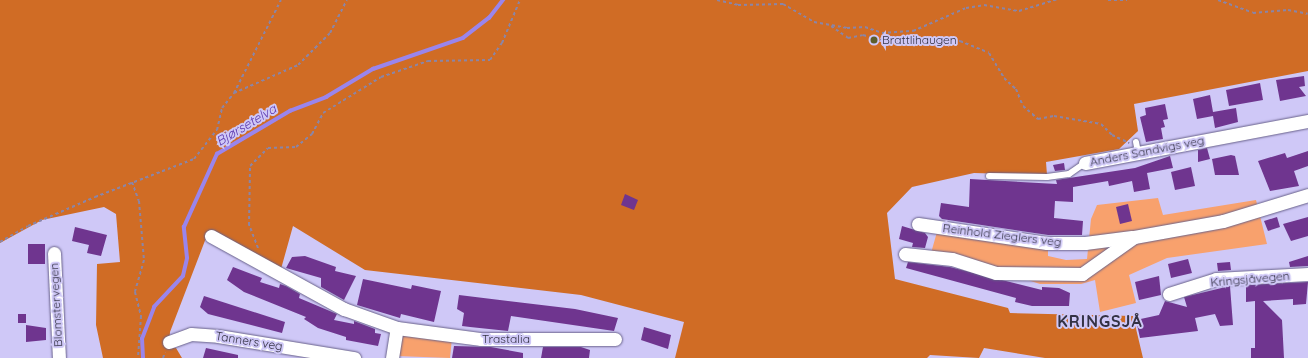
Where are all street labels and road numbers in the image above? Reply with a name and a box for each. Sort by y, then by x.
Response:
street label: Anders Sandvigs veg [1089,133,1205,169]
street label: Reinhold Zieglers veg [942,221,1062,249]
street label: Blomstervegen [47,263,65,347]
street label: Kringsjåvegen [1210,268,1290,290]
street label: Tanners veg [214,329,284,353]
street label: Trastalia [482,332,530,346]

